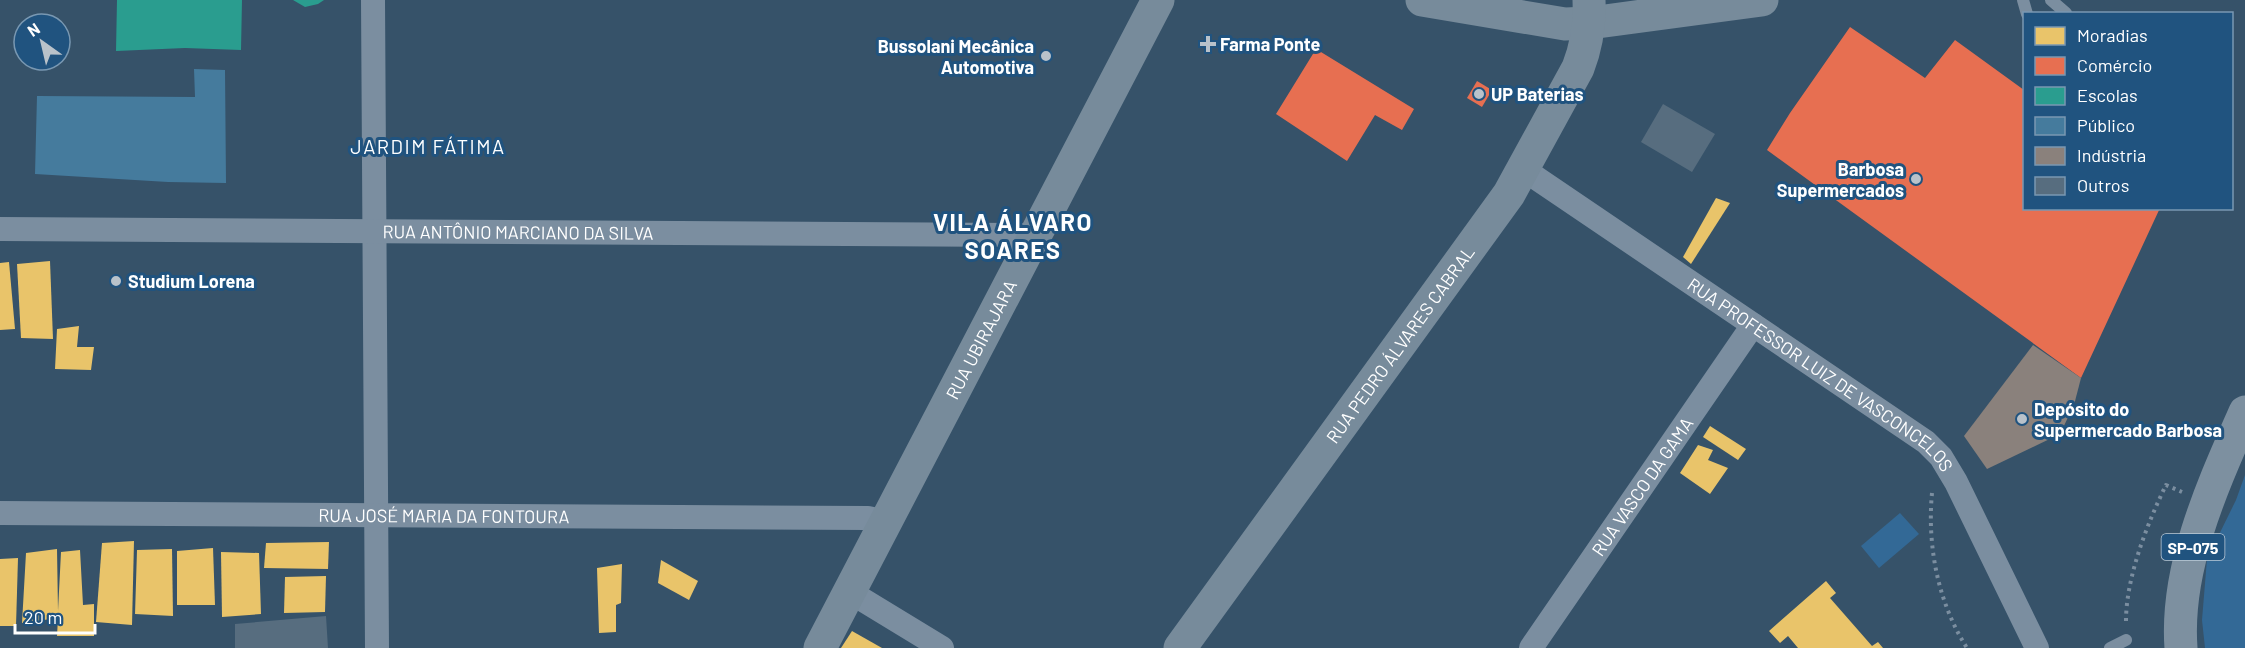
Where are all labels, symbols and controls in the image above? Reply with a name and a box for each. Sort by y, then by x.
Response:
north arrow [12,12,72,72]
legend [2023,12,2233,210]
text: N [24,18,43,40]
text: Moradias [2077,24,2148,46]
place label: Farma Ponte [1220,33,1321,55]
place label: Bussolani Mecânica Automotiva [878,35,1034,78]
marker: Farma Ponte [1201,37,1215,51]
marker: Bussolani Mecânica Automotiva [1039,49,1053,63]
text: Comércio [2077,54,2152,76]
place label: UP Baterias [1491,83,1584,105]
text: Escolas [2077,84,2138,106]
marker: UP Baterias [1472,87,1486,101]
text: Público [2077,114,2135,136]
district label: JARDIM FÁTIMA [350,134,506,158]
text: Indústria [2077,144,2146,166]
place label: Barbosa Supermercados [1777,158,1904,201]
marker: Barbosa Supermercados [1909,172,1923,186]
text: Outros [2077,174,2129,196]
district label: VILA ÁLVARO SOARES [933,207,1093,264]
street label: RUA ANTÔNIO MARCIANO DA SILVA [383,220,654,244]
street label: RUA PEDRO ÁLVARES CABRAL [1321,241,1479,447]
place label: Studium Lorena [128,270,255,292]
street label: RUA PROFESSOR LUIZ DE VASCONCELOS [1683,273,1958,475]
marker: Studium Lorena [109,274,123,288]
street label: RUA UBIRAJARA [941,276,1021,403]
place label: Depósito do Supermercado Barbosa [2034,398,2222,441]
marker: Depósito do Supermercado Barbosa [2015,412,2029,426]
street label: RUA VASCO DA GAMA [1587,413,1697,560]
street label: RUA JOSÉ MARIA DA FONTOURA [318,504,570,527]
road number: SP-075 [2162,534,2224,560]
scale bar [15,597,94,635]
text: 20 m [24,606,62,628]

